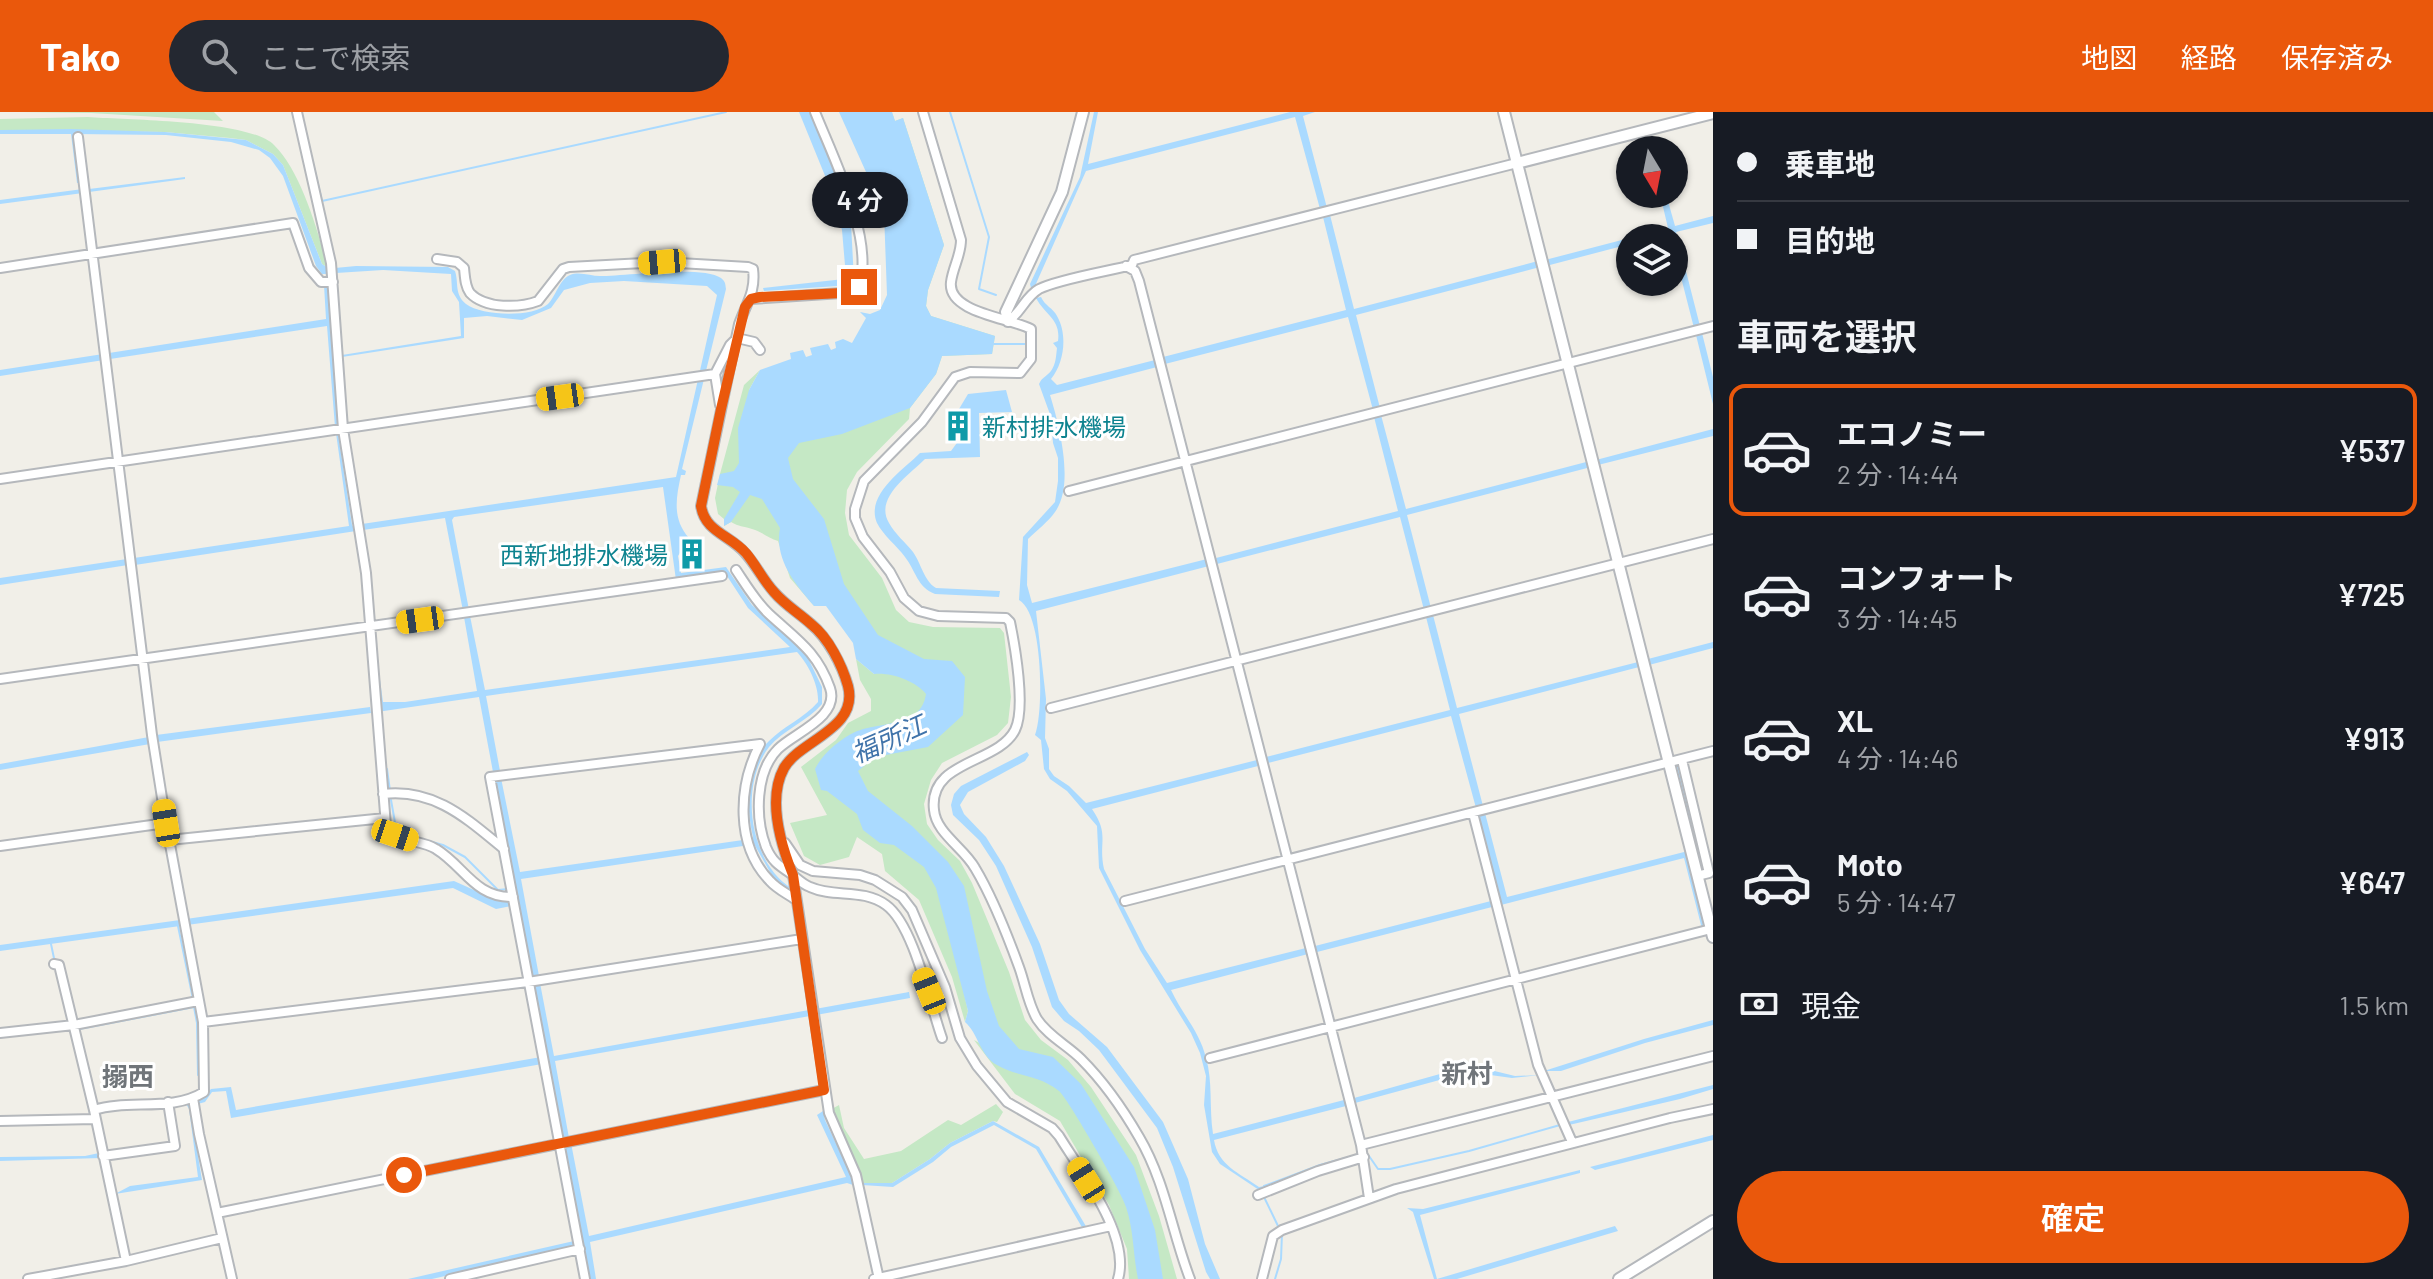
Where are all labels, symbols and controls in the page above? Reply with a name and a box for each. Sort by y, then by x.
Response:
search box [169,20,729,92]
text: Tako [40,33,121,79]
icon: search [197,34,241,78]
text: ここで検索 [261,39,411,75]
text: 地図 [2081,40,2137,74]
text: 経路 [2181,40,2237,74]
text: 保存済み [2281,40,2393,74]
north arrow [1616,136,1688,208]
map controls [1616,136,1688,296]
text: 乗車地 [1785,145,1875,181]
callout: 4 分 [811,171,907,227]
text: 4 分 [837,184,883,215]
text: 目的地 [1785,222,1875,258]
button: layers [1616,224,1688,296]
car [637,248,687,276]
route end [841,269,877,305]
text: 車両を選択 [1737,314,1917,357]
car [535,382,585,412]
building icon: 新村排水機場 [941,409,975,443]
place label: 新村排水機場 [982,412,1126,441]
icon: car [1741,414,1813,486]
text: エコノミー [1837,415,1987,451]
text: ¥537 [2338,432,2405,468]
text: 2 分 · 14:44 [1837,458,1959,489]
building icon: 西新地排水機場 [675,537,709,571]
place label: 西新地排水機場 [500,540,668,569]
icon: car [1741,558,1813,630]
text: コンフォート [1837,559,2016,595]
text: ¥725 [2337,576,2405,612]
text: 3 分 · 14:45 [1837,602,1957,633]
car [395,605,445,635]
icon: car [1741,702,1813,774]
text: XL [1837,702,1873,738]
water label: 福所江 [846,707,933,768]
text: ¥913 [2343,720,2405,756]
text: 4 分 · 14:46 [1837,742,1958,773]
car [150,797,182,849]
car [368,816,422,854]
icon: car [1741,846,1813,918]
text: Moto [1837,846,1903,882]
text: ¥647 [2338,864,2405,900]
text: 5 分 · 14:47 [1837,886,1956,917]
car [909,964,949,1018]
icon: cash [1737,982,1781,1026]
text: 現金 [1801,987,1861,1023]
text: 1.5 km [2340,989,2409,1020]
district label: 新村 [1441,1057,1493,1088]
district label: 搦西 [102,1060,154,1091]
car [1063,1153,1109,1207]
route start [386,1157,422,1193]
button: 確定 [1737,1171,2409,1263]

